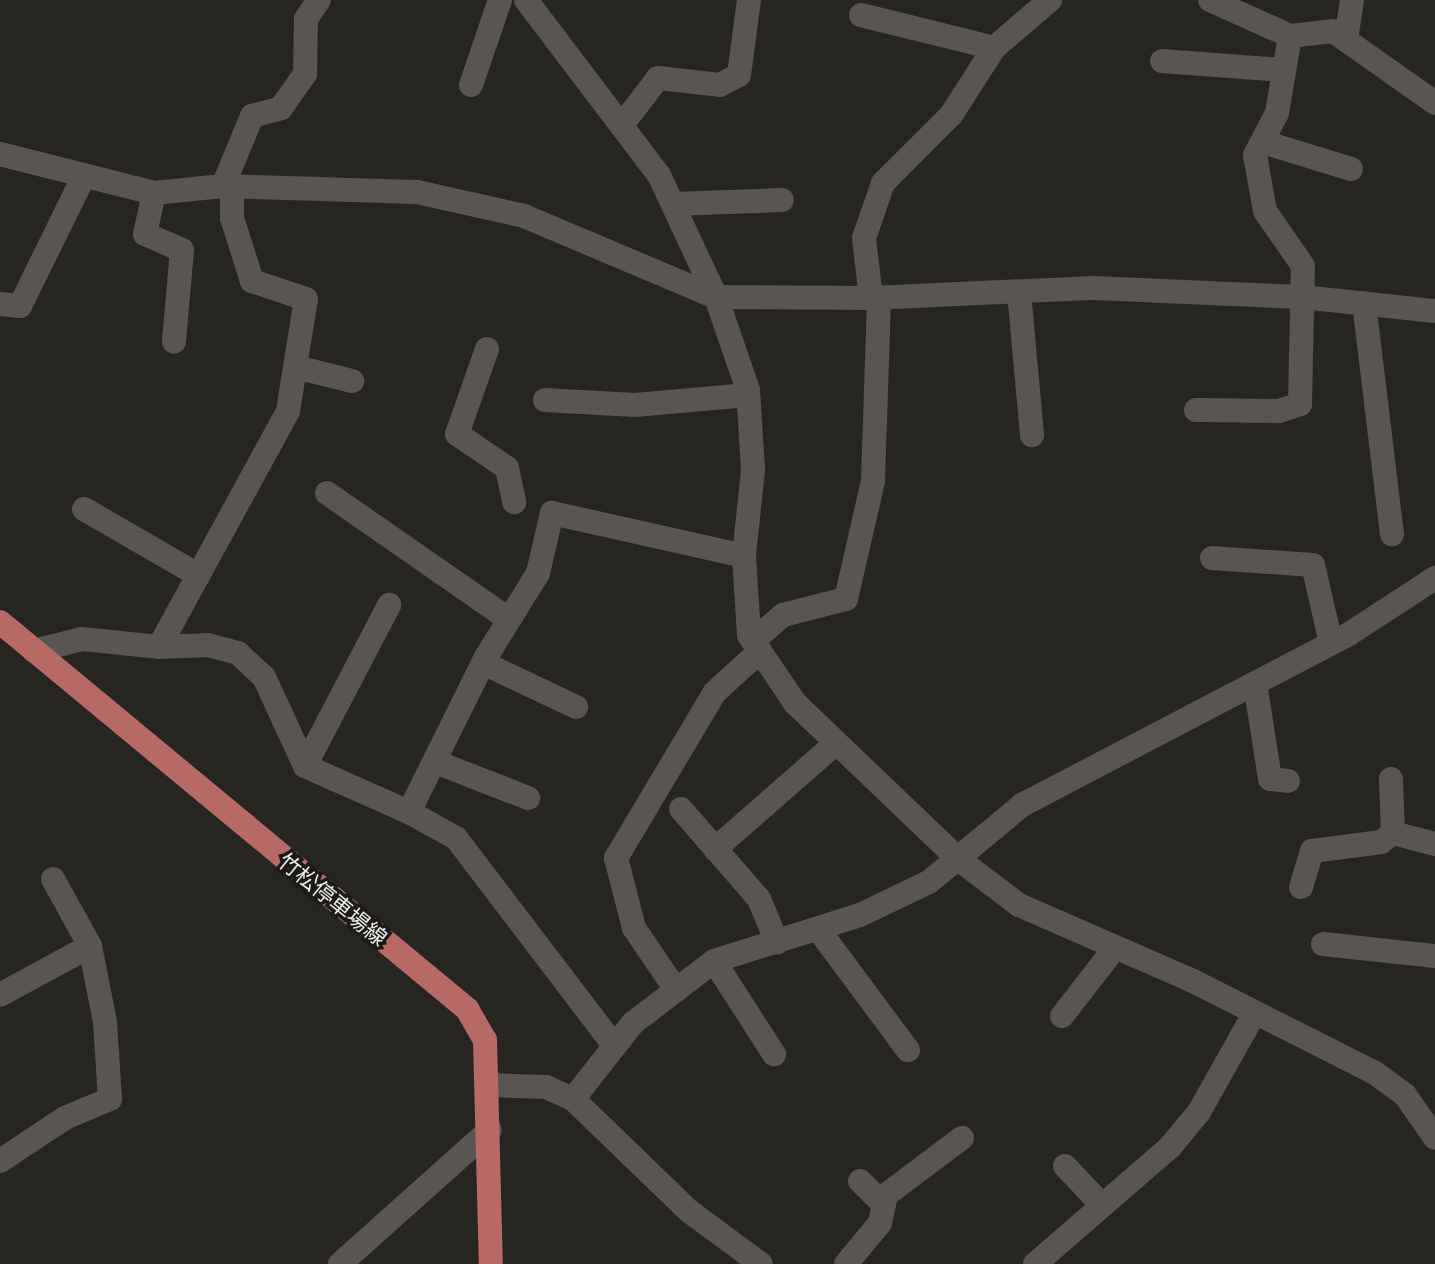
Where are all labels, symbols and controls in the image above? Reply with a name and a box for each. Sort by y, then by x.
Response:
street label: 竹松停車場線 [273,847,393,951]

